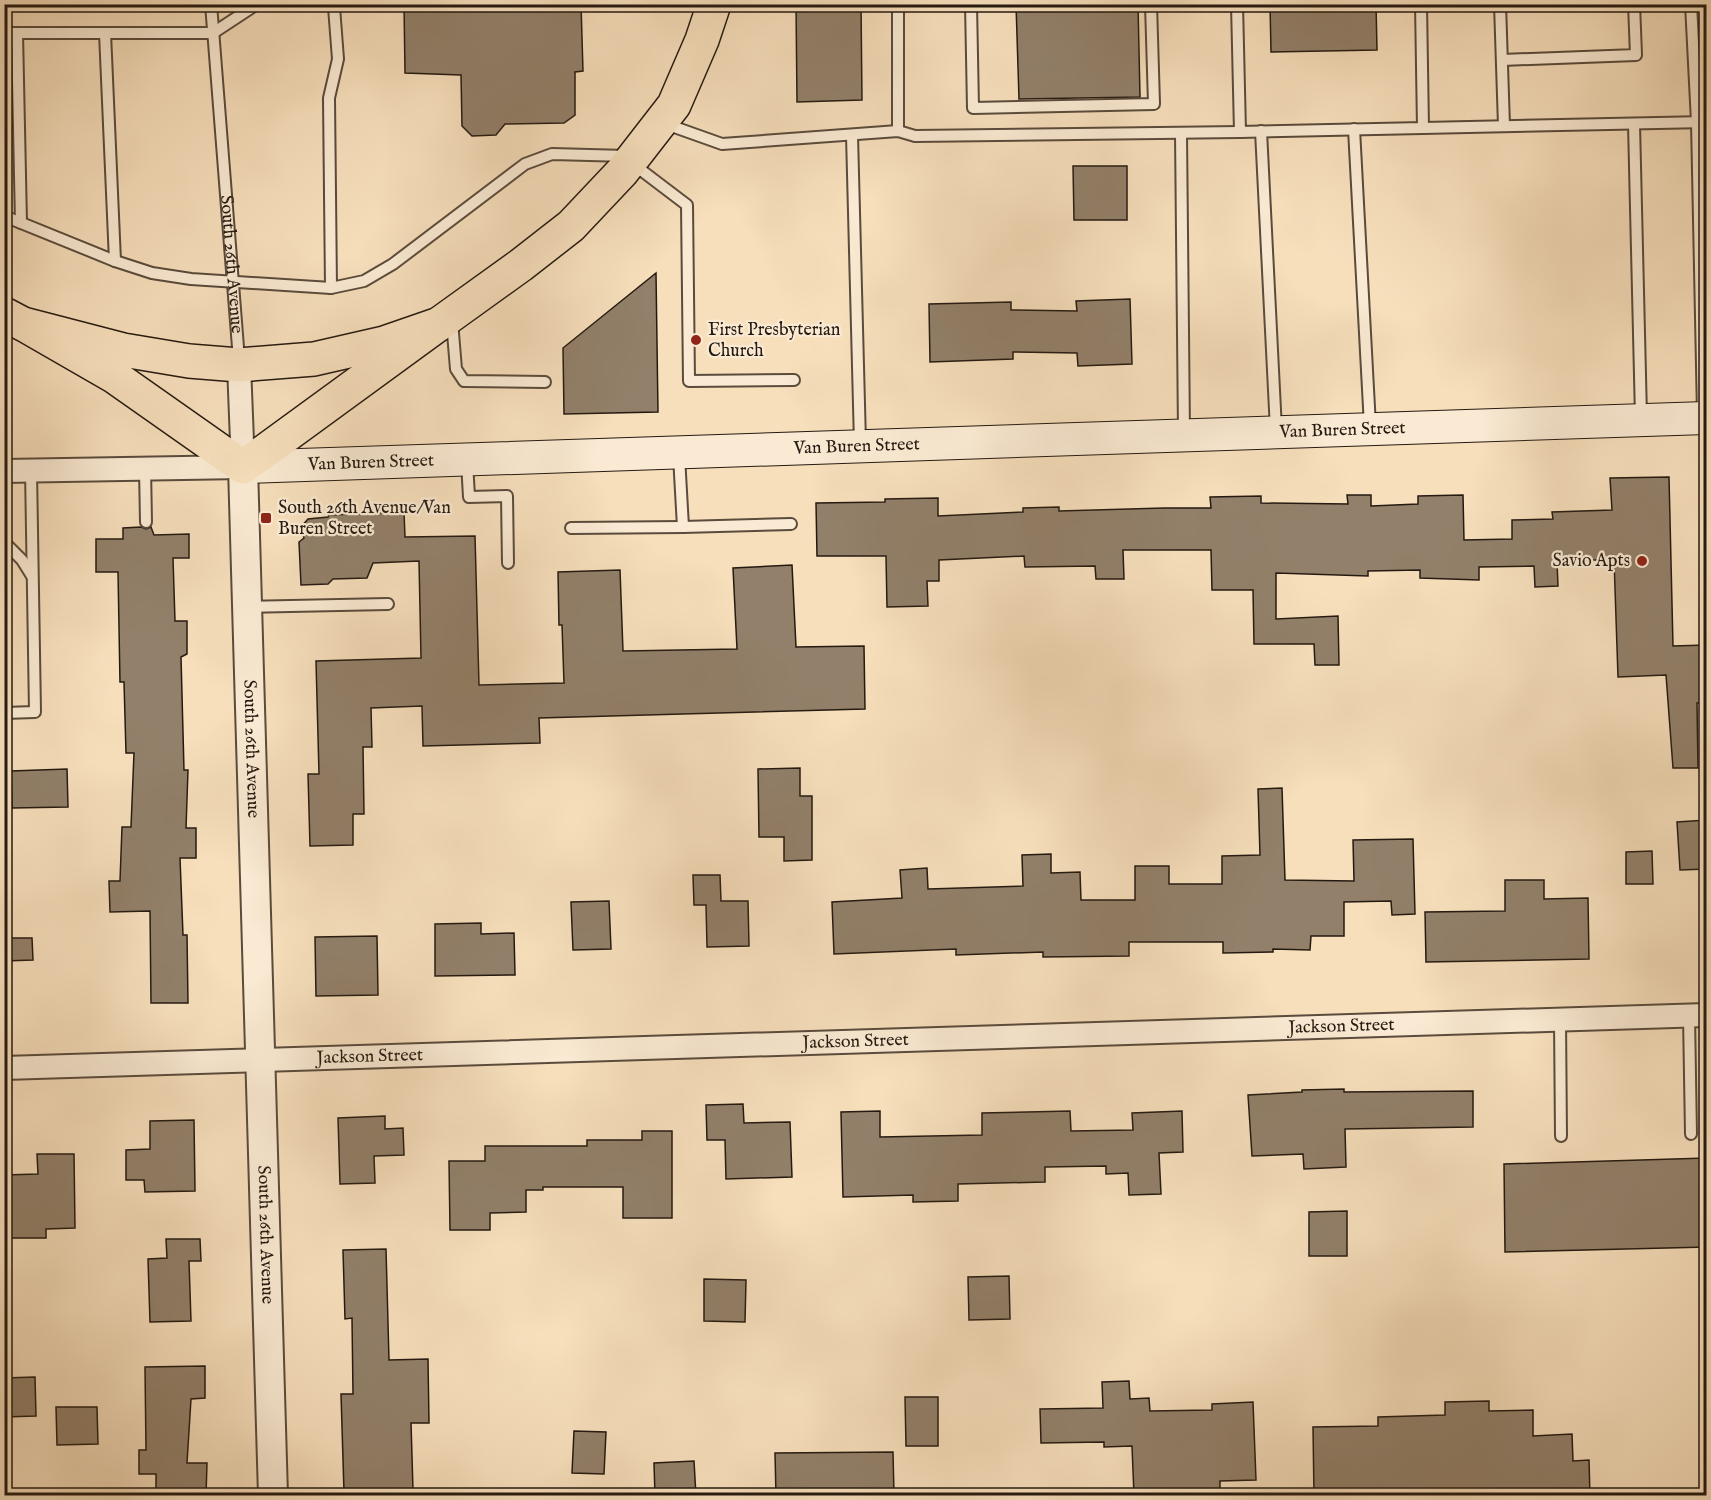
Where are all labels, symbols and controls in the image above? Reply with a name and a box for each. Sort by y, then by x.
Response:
street label: South 26th Avenue [215,194,248,334]
place label: First Presbyterian Church [708,319,841,363]
marker: First Presbyterian Church [689,333,703,347]
street label: Van Buren Street [1278,417,1406,444]
street label: Van Buren Street [792,433,920,460]
street label: Van Buren Street [306,449,434,476]
place label: South 26th Avenue/Van Buren Street [278,497,451,541]
marker: South 26th Avenue/Van Buren Street [259,511,273,525]
place label: Savio Apts [1552,550,1630,573]
marker: Savio Apts [1635,554,1649,568]
street label: South 26th Avenue [238,679,265,819]
street label: Jackson Street [1286,1013,1395,1040]
street label: Jackson Street [800,1028,909,1055]
street label: Jackson Street [314,1043,423,1070]
street label: South 26th Avenue [252,1165,279,1304]

